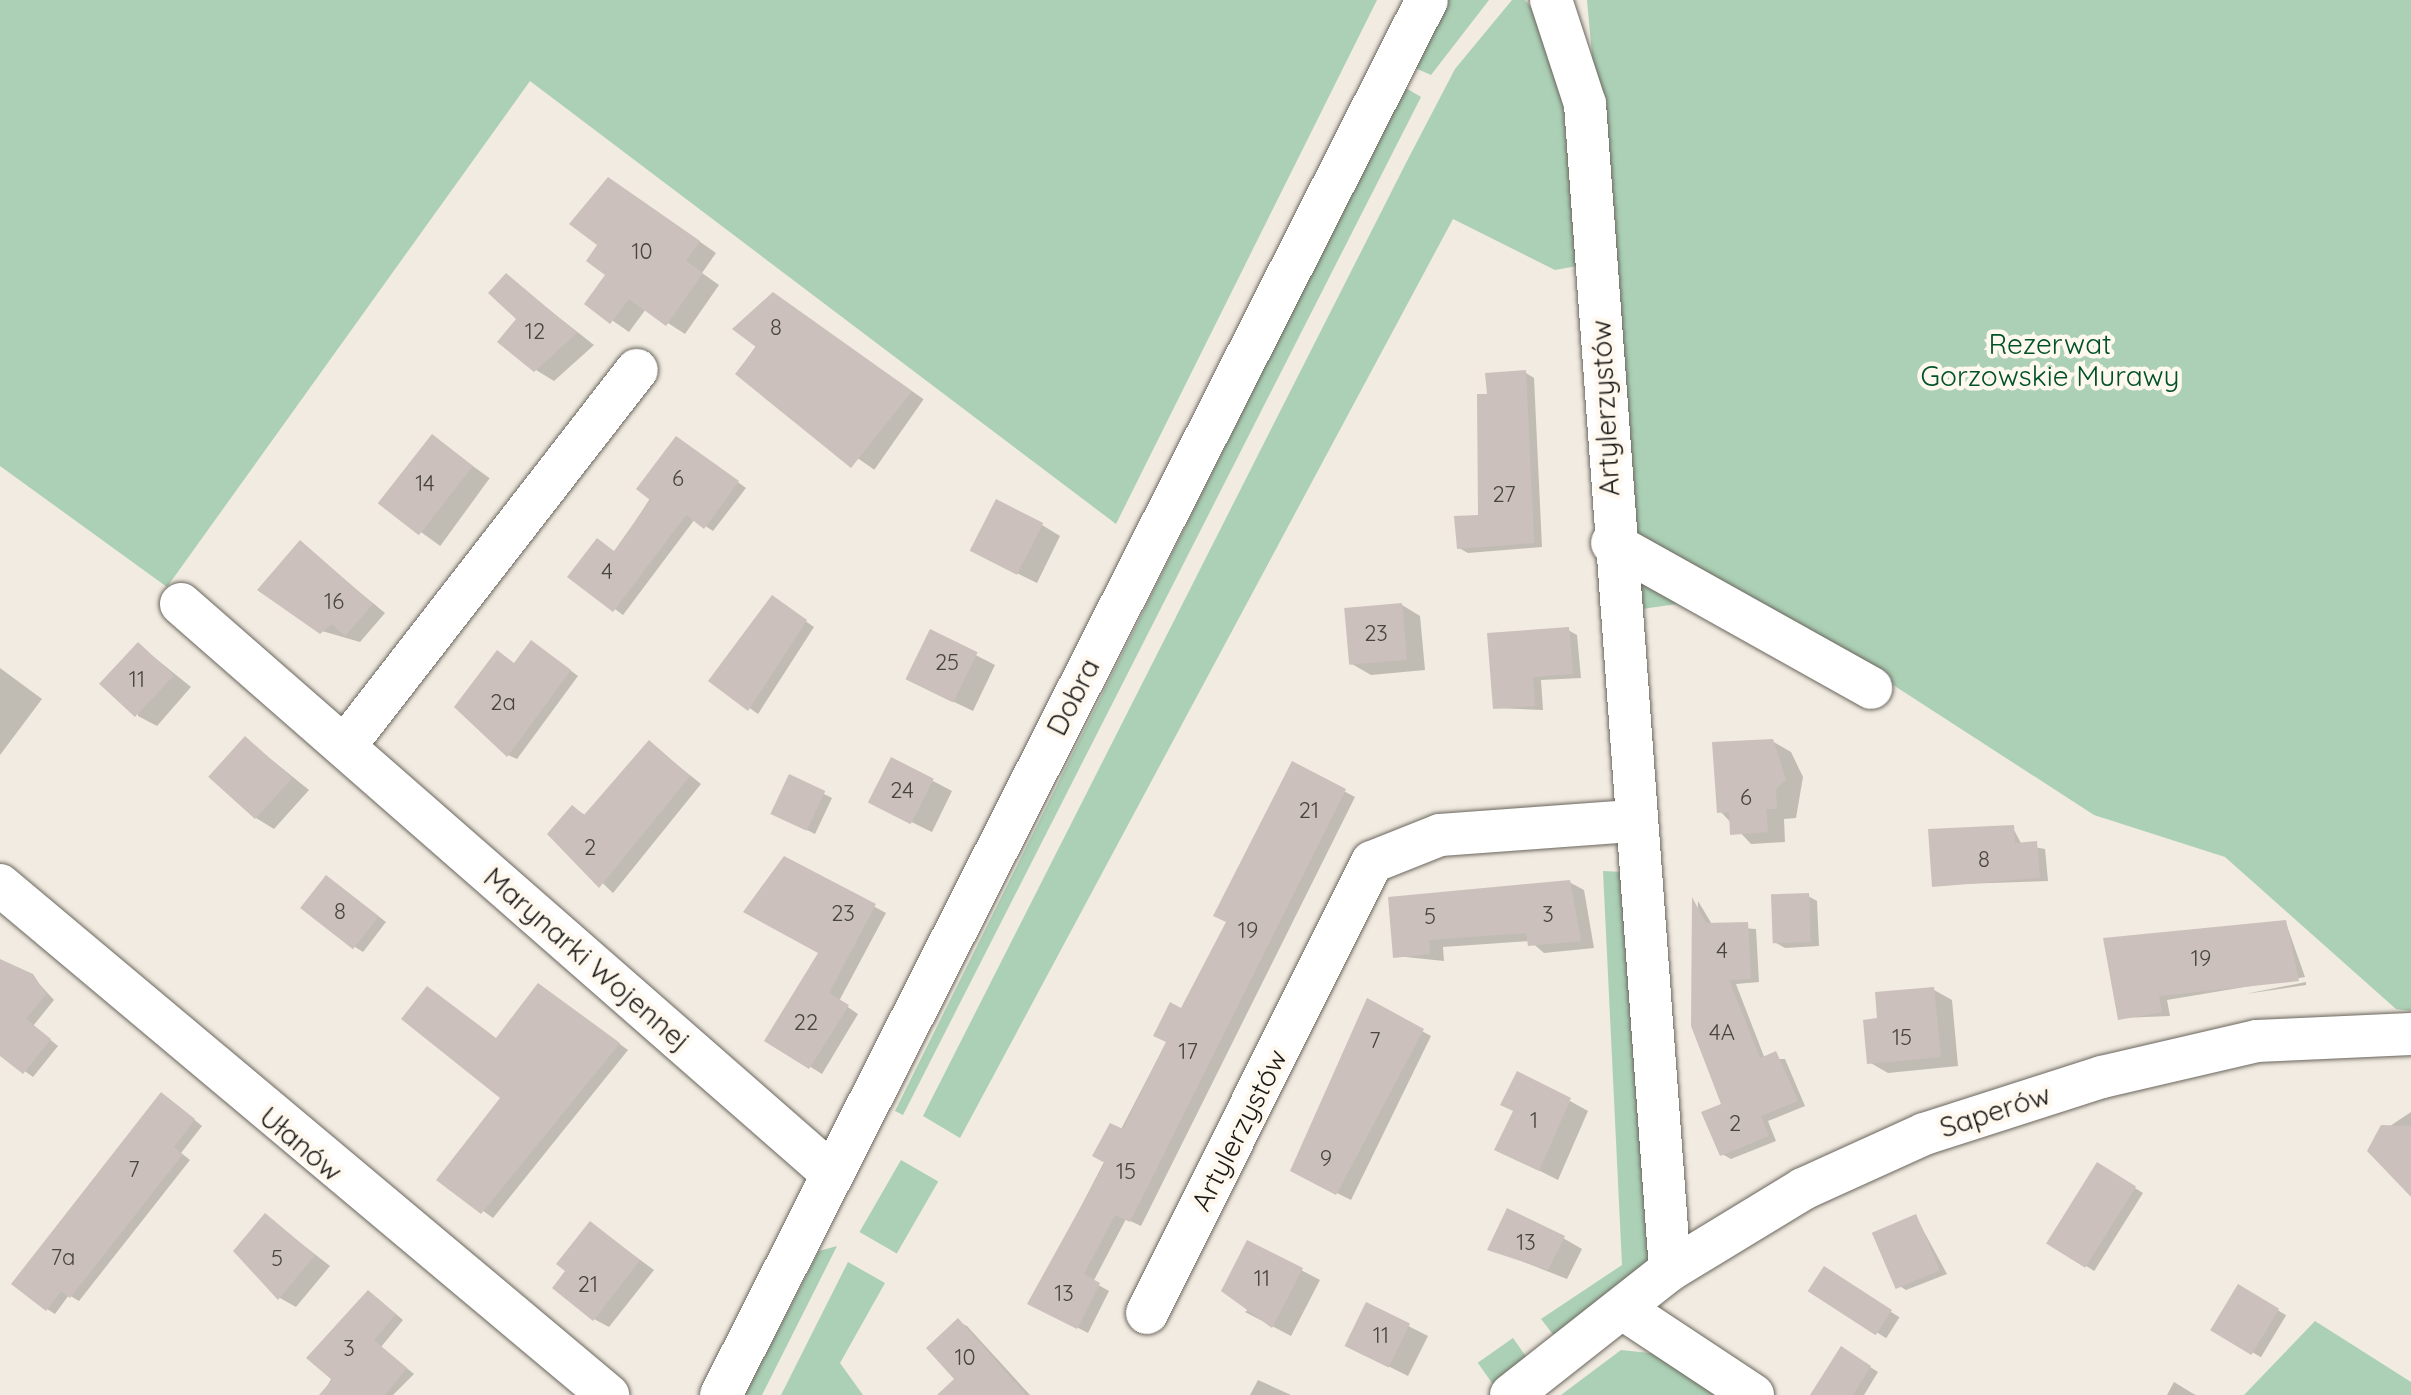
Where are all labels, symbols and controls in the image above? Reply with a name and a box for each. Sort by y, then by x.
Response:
house number: 10 [631,239,653,265]
house number: 8 [770,315,782,341]
house number: 12 [525,319,545,345]
street label: Artylerzystów [1584,319,1626,497]
park label: Rezerwat Gorzowskie Murawy [1921,327,2179,393]
house number: 6 [672,466,684,492]
house number: 14 [415,471,435,497]
house number: 27 [1492,482,1516,508]
house number: 4 [601,559,613,585]
house number: 16 [324,589,344,615]
house number: 23 [1364,621,1388,647]
house number: 25 [935,650,959,676]
street label: Dobra [1039,653,1107,741]
house number: 11 [129,667,145,693]
house number: 2a [490,690,516,716]
house number: 24 [890,778,914,804]
house number: 6 [1740,785,1752,811]
house number: 21 [1299,798,1319,824]
house number: 2 [584,835,596,861]
house number: 8 [1978,847,1990,873]
street label: Marynarki Wojennej [477,860,697,1058]
house number: 8 [334,899,346,925]
house number: 23 [831,901,855,927]
house number: 3 [1542,902,1554,928]
house number: 5 [1424,904,1436,930]
house number: 19 [1238,918,1258,944]
house number: 4 [1716,938,1728,964]
house number: 19 [2191,946,2211,972]
house number: 22 [794,1010,818,1036]
house number: 4A [1709,1020,1735,1046]
house number: 15 [1892,1025,1912,1051]
house number: 7 [1369,1028,1381,1054]
house number: 17 [1178,1039,1198,1065]
street label: Artylerzystów [1184,1044,1294,1216]
street label: Saperów [1935,1077,2055,1145]
street label: Ułanów [253,1100,349,1188]
house number: 1 [1530,1108,1538,1134]
house number: 2 [1729,1111,1741,1137]
house number: 9 [1320,1146,1332,1172]
house number: 7 [128,1157,140,1183]
house number: 15 [1116,1159,1136,1185]
house number: 13 [1516,1230,1536,1256]
house number: 7a [51,1245,75,1271]
house number: 5 [271,1246,283,1272]
house number: 11 [1254,1266,1270,1292]
house number: 21 [578,1272,598,1298]
house number: 13 [1054,1281,1074,1307]
house number: 11 [1373,1323,1389,1349]
house number: 3 [343,1336,355,1362]
house number: 10 [954,1345,976,1371]

